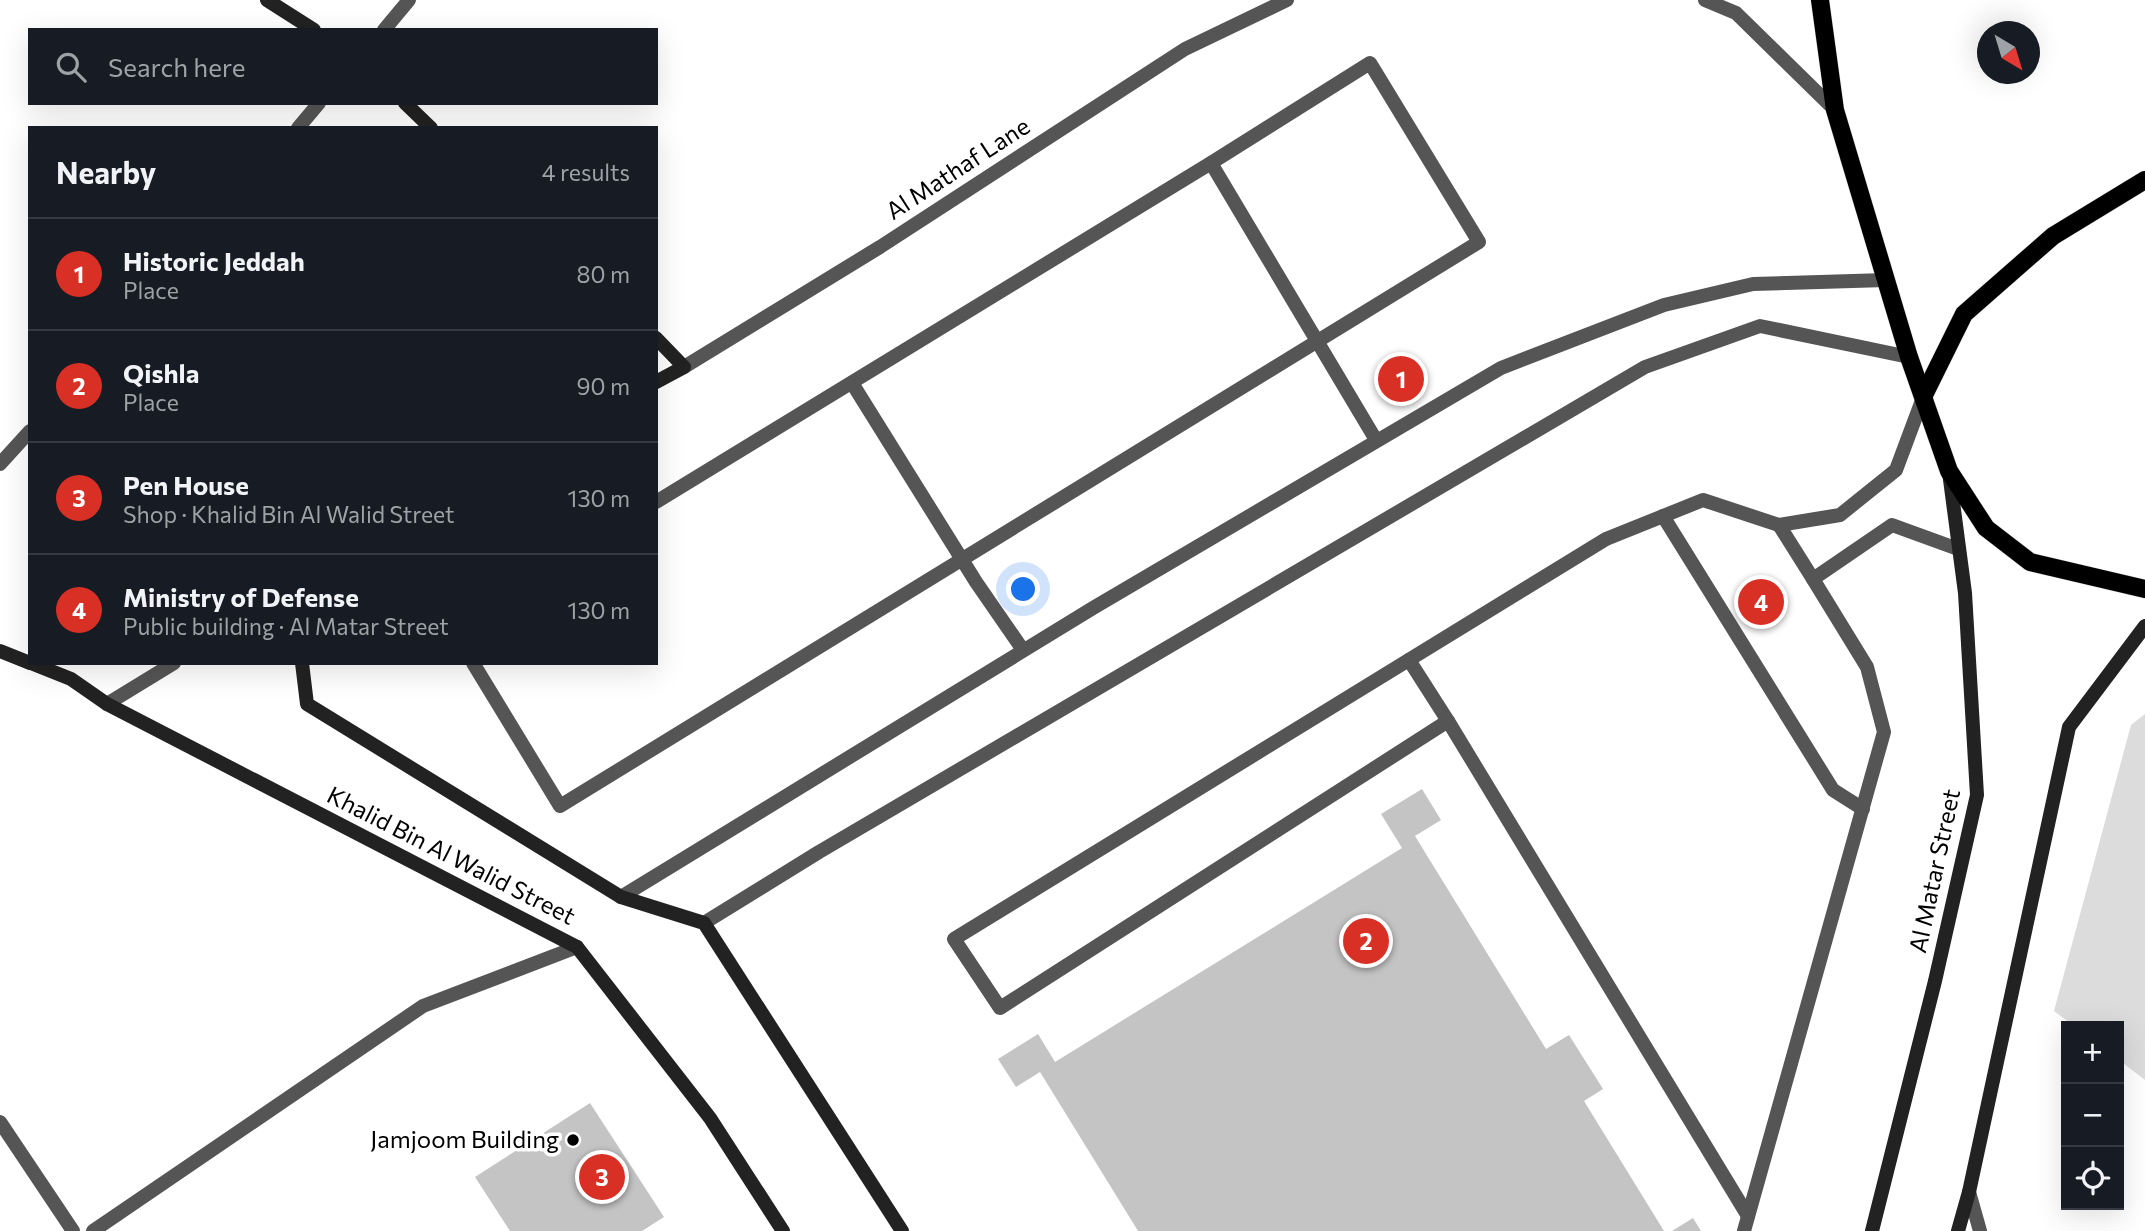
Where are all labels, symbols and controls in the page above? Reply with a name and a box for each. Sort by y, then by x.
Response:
north arrow [1977,21,2040,84]
search box [28,28,658,105]
icon: search [52,48,90,86]
text: Search here [108,51,246,82]
street label: Al Mathaf Lane [880,111,1034,225]
text: Nearby [56,153,156,190]
text: 4 results [542,158,630,186]
text: Historic Jeddah [123,245,305,276]
text: 1 [74,260,84,288]
text: 80 m [577,260,630,288]
text: Place [123,276,179,304]
pin: 1 [1378,353,1424,405]
text: Qishla [123,357,199,388]
text: 2 [72,372,86,400]
text: 90 m [577,372,630,400]
text: Place [123,388,179,416]
text: Pen House [123,469,249,500]
text: 3 [72,484,86,512]
text: 130 m [568,484,630,512]
text: Shop · Khalid Bin Al Walid Street [123,500,455,528]
your location [1006,572,1040,606]
pin: 4 [1738,576,1784,628]
text: Ministry of Defense [123,581,359,612]
text: 4 [72,596,86,624]
text: 130 m [568,596,630,624]
text: Public building · Al Matar Street [123,612,449,640]
street label: Khalid Bin Al Walid Street [323,779,581,930]
street label: Al Matar Street [1902,786,1965,955]
pin: 2 [1343,915,1389,967]
map controls [2061,1021,2124,1210]
button: + [2061,1021,2124,1084]
button: − [2061,1084,2124,1147]
place label: Jamjoom Building [370,1124,559,1153]
marker: Jamjoom Building [565,1132,581,1148]
button: locate [2061,1147,2124,1210]
pin: 3 [579,1151,625,1203]

